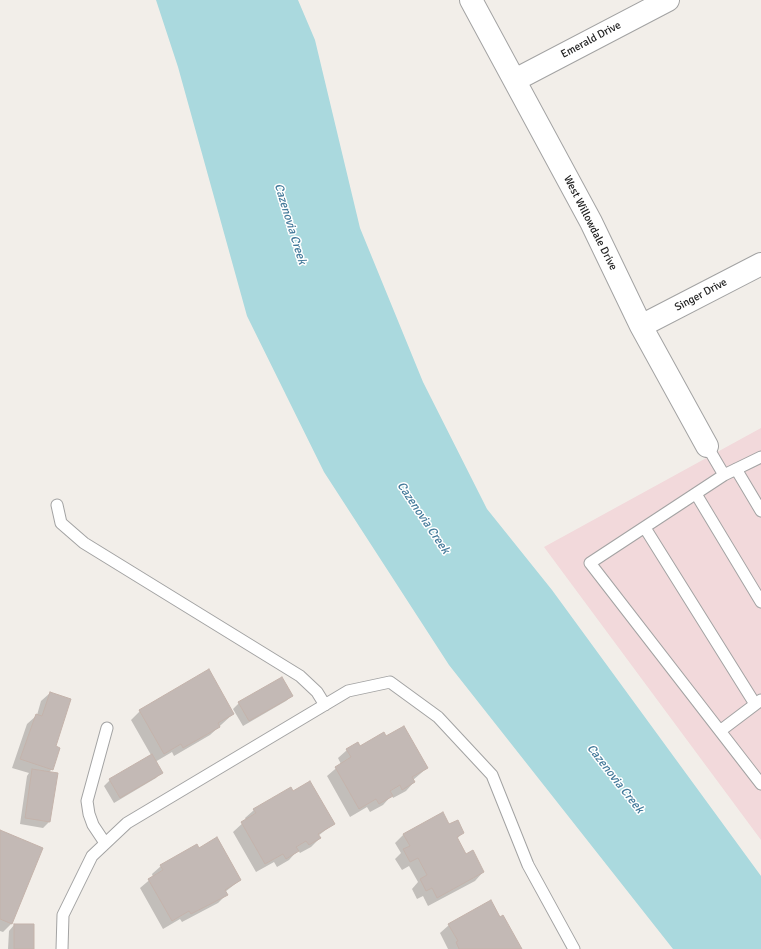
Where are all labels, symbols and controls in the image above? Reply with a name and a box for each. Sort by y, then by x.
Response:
street label: Emerald Drive [559,19,623,61]
street label: West Willowdale Drive [560,173,620,273]
water label: Cazenovia Creek [271,182,309,266]
street label: Singer Drive [673,276,729,314]
water label: Cazenovia Creek [394,479,452,557]
water label: Cazenovia Creek [584,742,646,816]

